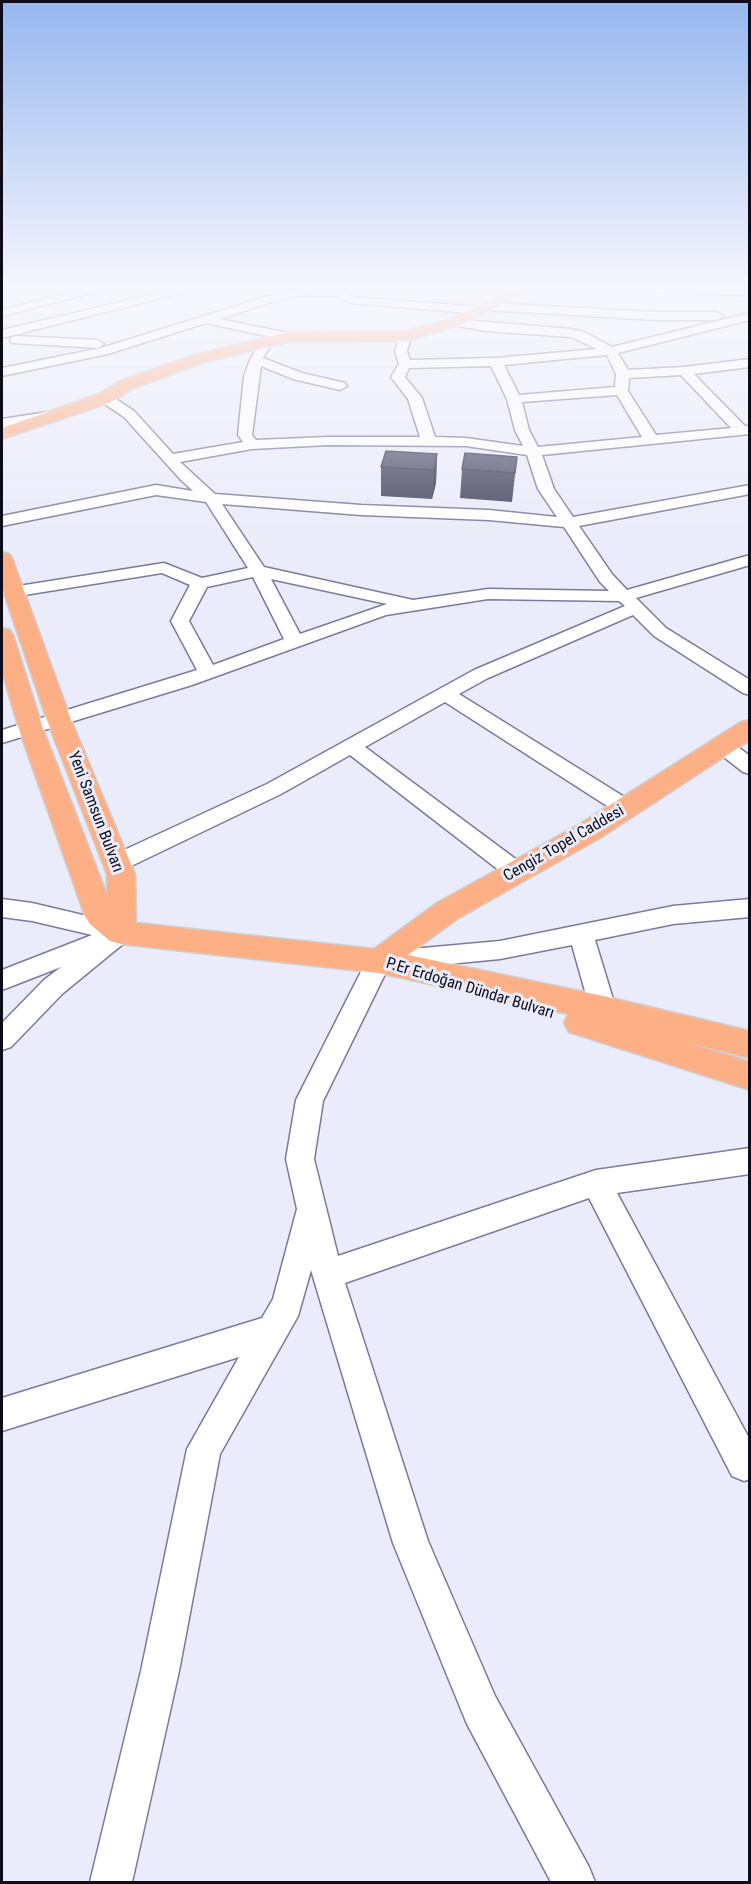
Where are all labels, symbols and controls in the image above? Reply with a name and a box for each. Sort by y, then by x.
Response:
street label: Yeni Samsun Bulvarı [63,749,127,875]
street label: Cengiz Topel Caddesi [500,802,628,886]
street label: P.Er Erdoğan Dündar Bulvarı [384,954,556,1024]

